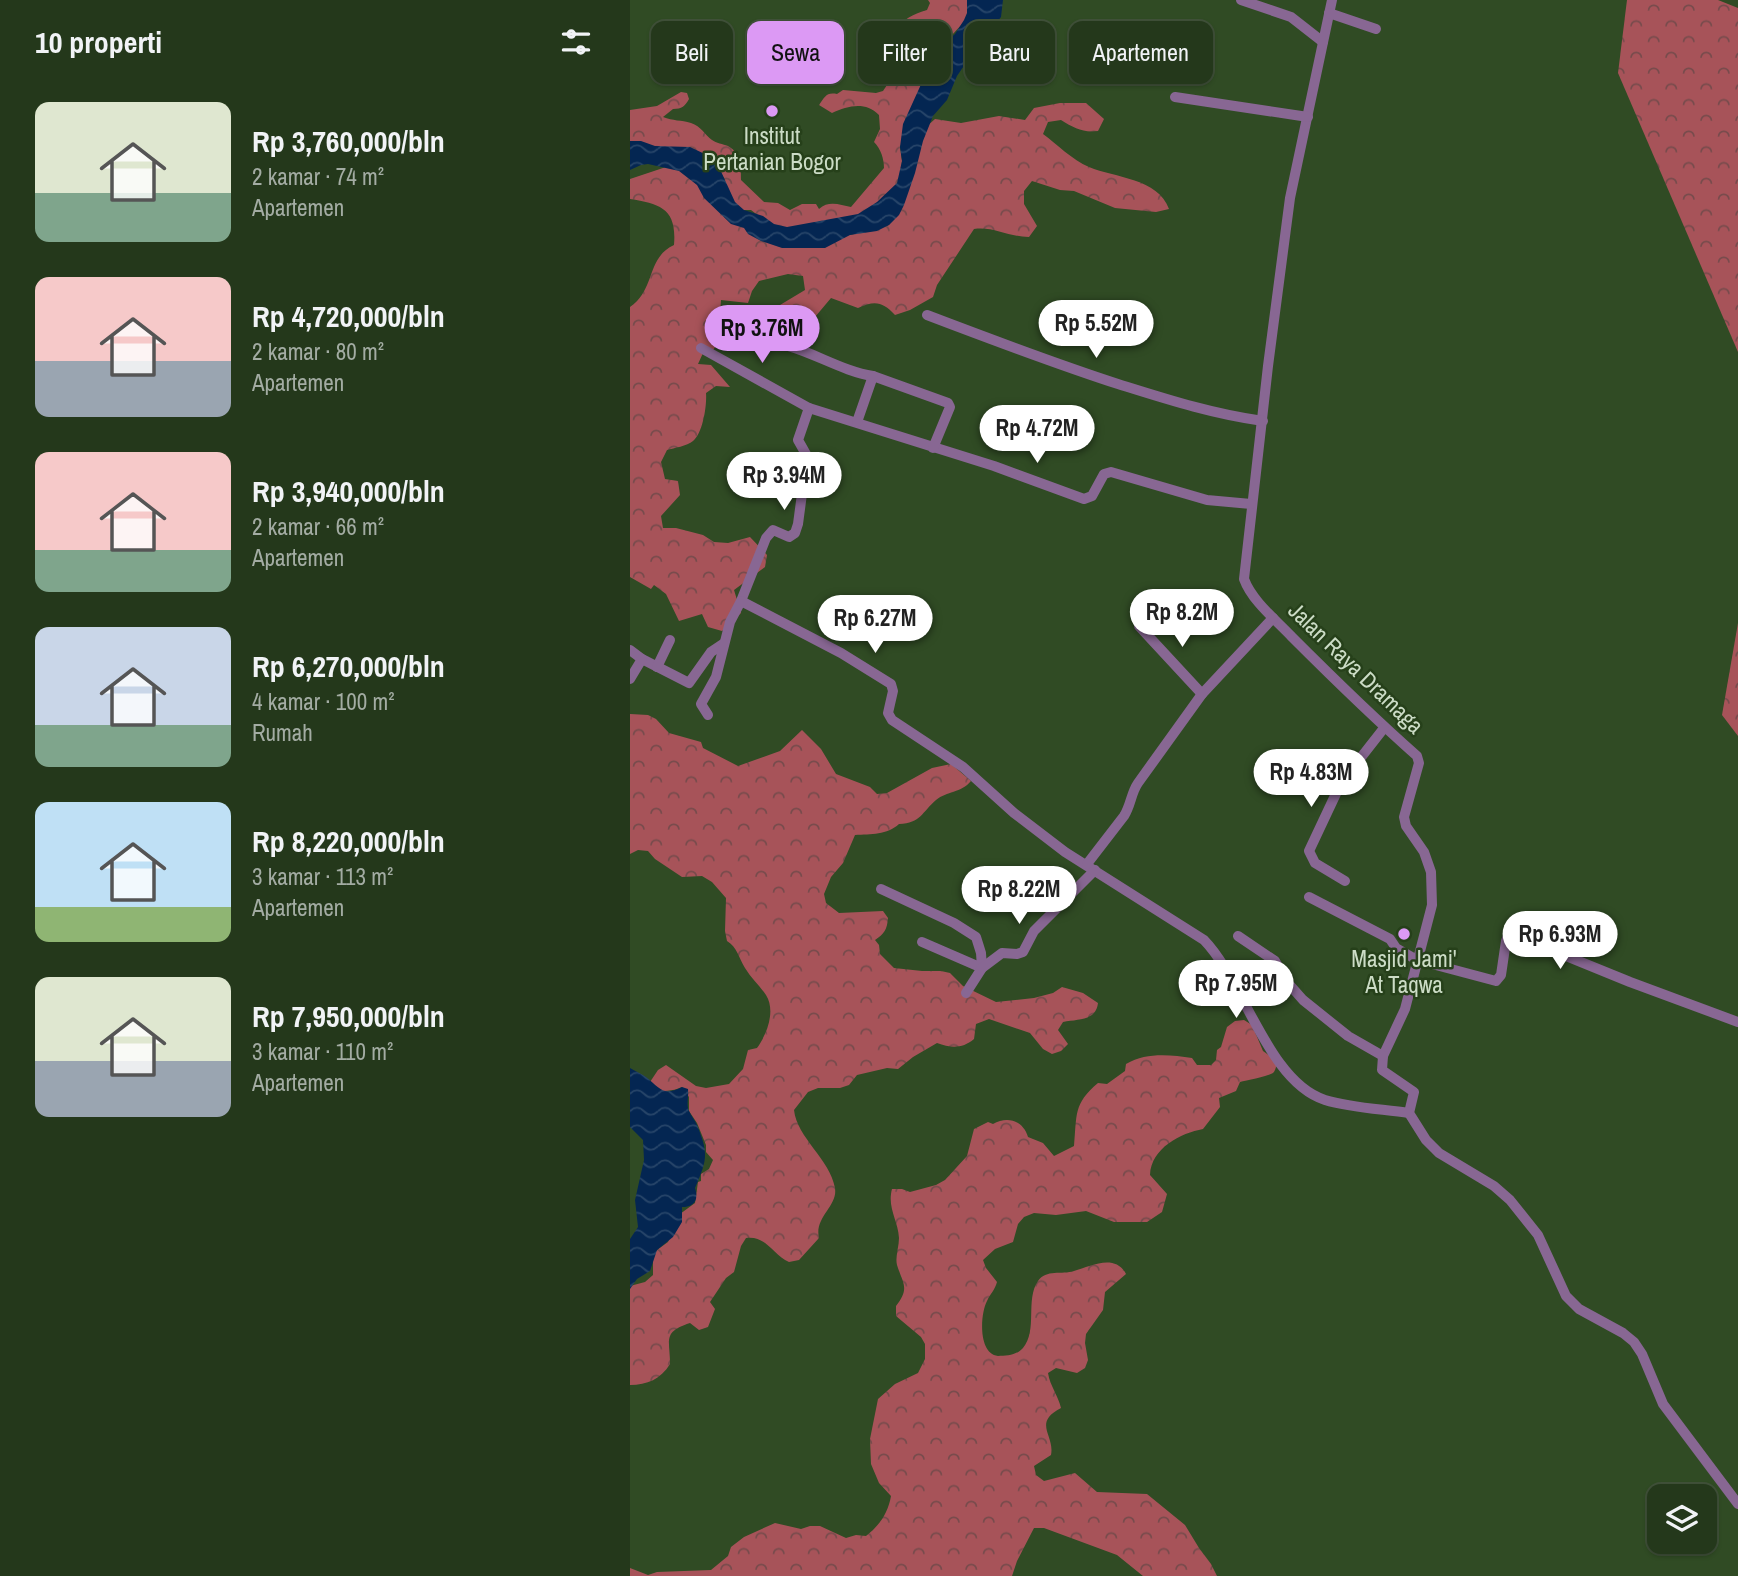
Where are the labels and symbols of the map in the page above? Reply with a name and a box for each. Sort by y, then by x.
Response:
marker: Institut Pertanian Bogor [764,103,780,119]
place label: Institut Pertanian Bogor [703,120,841,177]
pin: Rp 5.52M [1024,300,1168,360]
pin: Rp 3.76M [690,306,834,365]
pin: Rp 4.72M [965,406,1109,465]
pin: Rp 3.94M [712,452,856,512]
pin: Rp 8.2M [1117,590,1247,649]
street label: Jalan Raya Dramaga [1282,595,1431,741]
pin: Rp 6.27M [803,596,947,655]
pin: Rp 4.83M [1239,750,1383,809]
pin: Rp 8.22M [947,866,1091,926]
pin: Rp 6.93M [1488,912,1632,971]
marker: Masjid Jami' At Taqwa [1396,926,1412,942]
place label: Masjid Jami' At Taqwa [1351,943,1457,1000]
pin: Rp 7.95M [1164,960,1308,1020]

